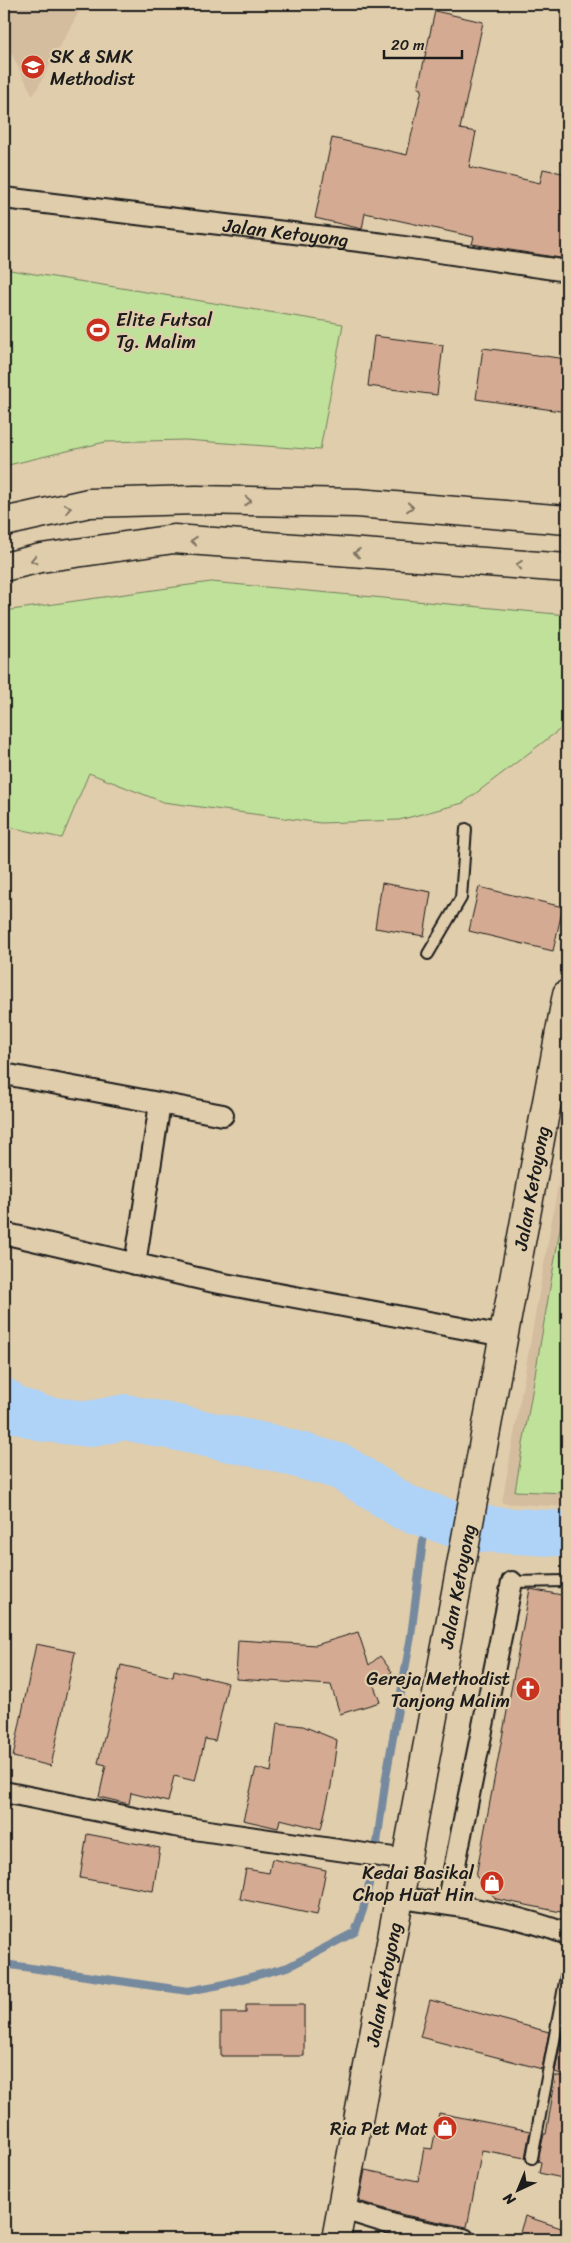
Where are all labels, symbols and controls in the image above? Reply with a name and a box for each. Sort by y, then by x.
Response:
scale bar [384,28,461,60]
text: 20 m [391,32,425,58]
place label: SK & SMK Methodist [50,40,135,95]
school or university icon: SK & SMK Methodist [20,54,46,80]
street label: Jalan Ketoyong [220,209,350,257]
place label: Elite Futsal Tg. Malim [116,303,213,358]
sports icon: Elite Futsal Tg. Malim [85,317,111,343]
one-way arrow [244,496,252,506]
one-way arrow [406,501,414,512]
one-way arrow [64,503,73,513]
one-way arrow [190,536,198,547]
one-way arrow [352,548,360,559]
one-way arrow [29,554,38,565]
one-way arrow [514,559,522,570]
street label: Jalan Ketoyong [504,1123,559,1254]
street label: Jalan Ketoyong [430,1521,485,1652]
place label: Gereja Methodist Tanjong Malim [366,1662,510,1717]
church icon: Gereja Methodist Tanjong Malim [515,1676,541,1702]
place label: Kedai Basikal Chop Huat Hin [353,1856,475,1911]
shop icon: Kedai Basikal Chop Huat Hin [479,1870,505,1896]
street label: Jalan Ketoyong [356,1919,411,2050]
place label: Ria Pet Mat [330,2112,428,2145]
shop icon: Ria Pet Mat [432,2115,458,2141]
north arrow [494,2166,544,2216]
text: N [497,2186,522,2212]

